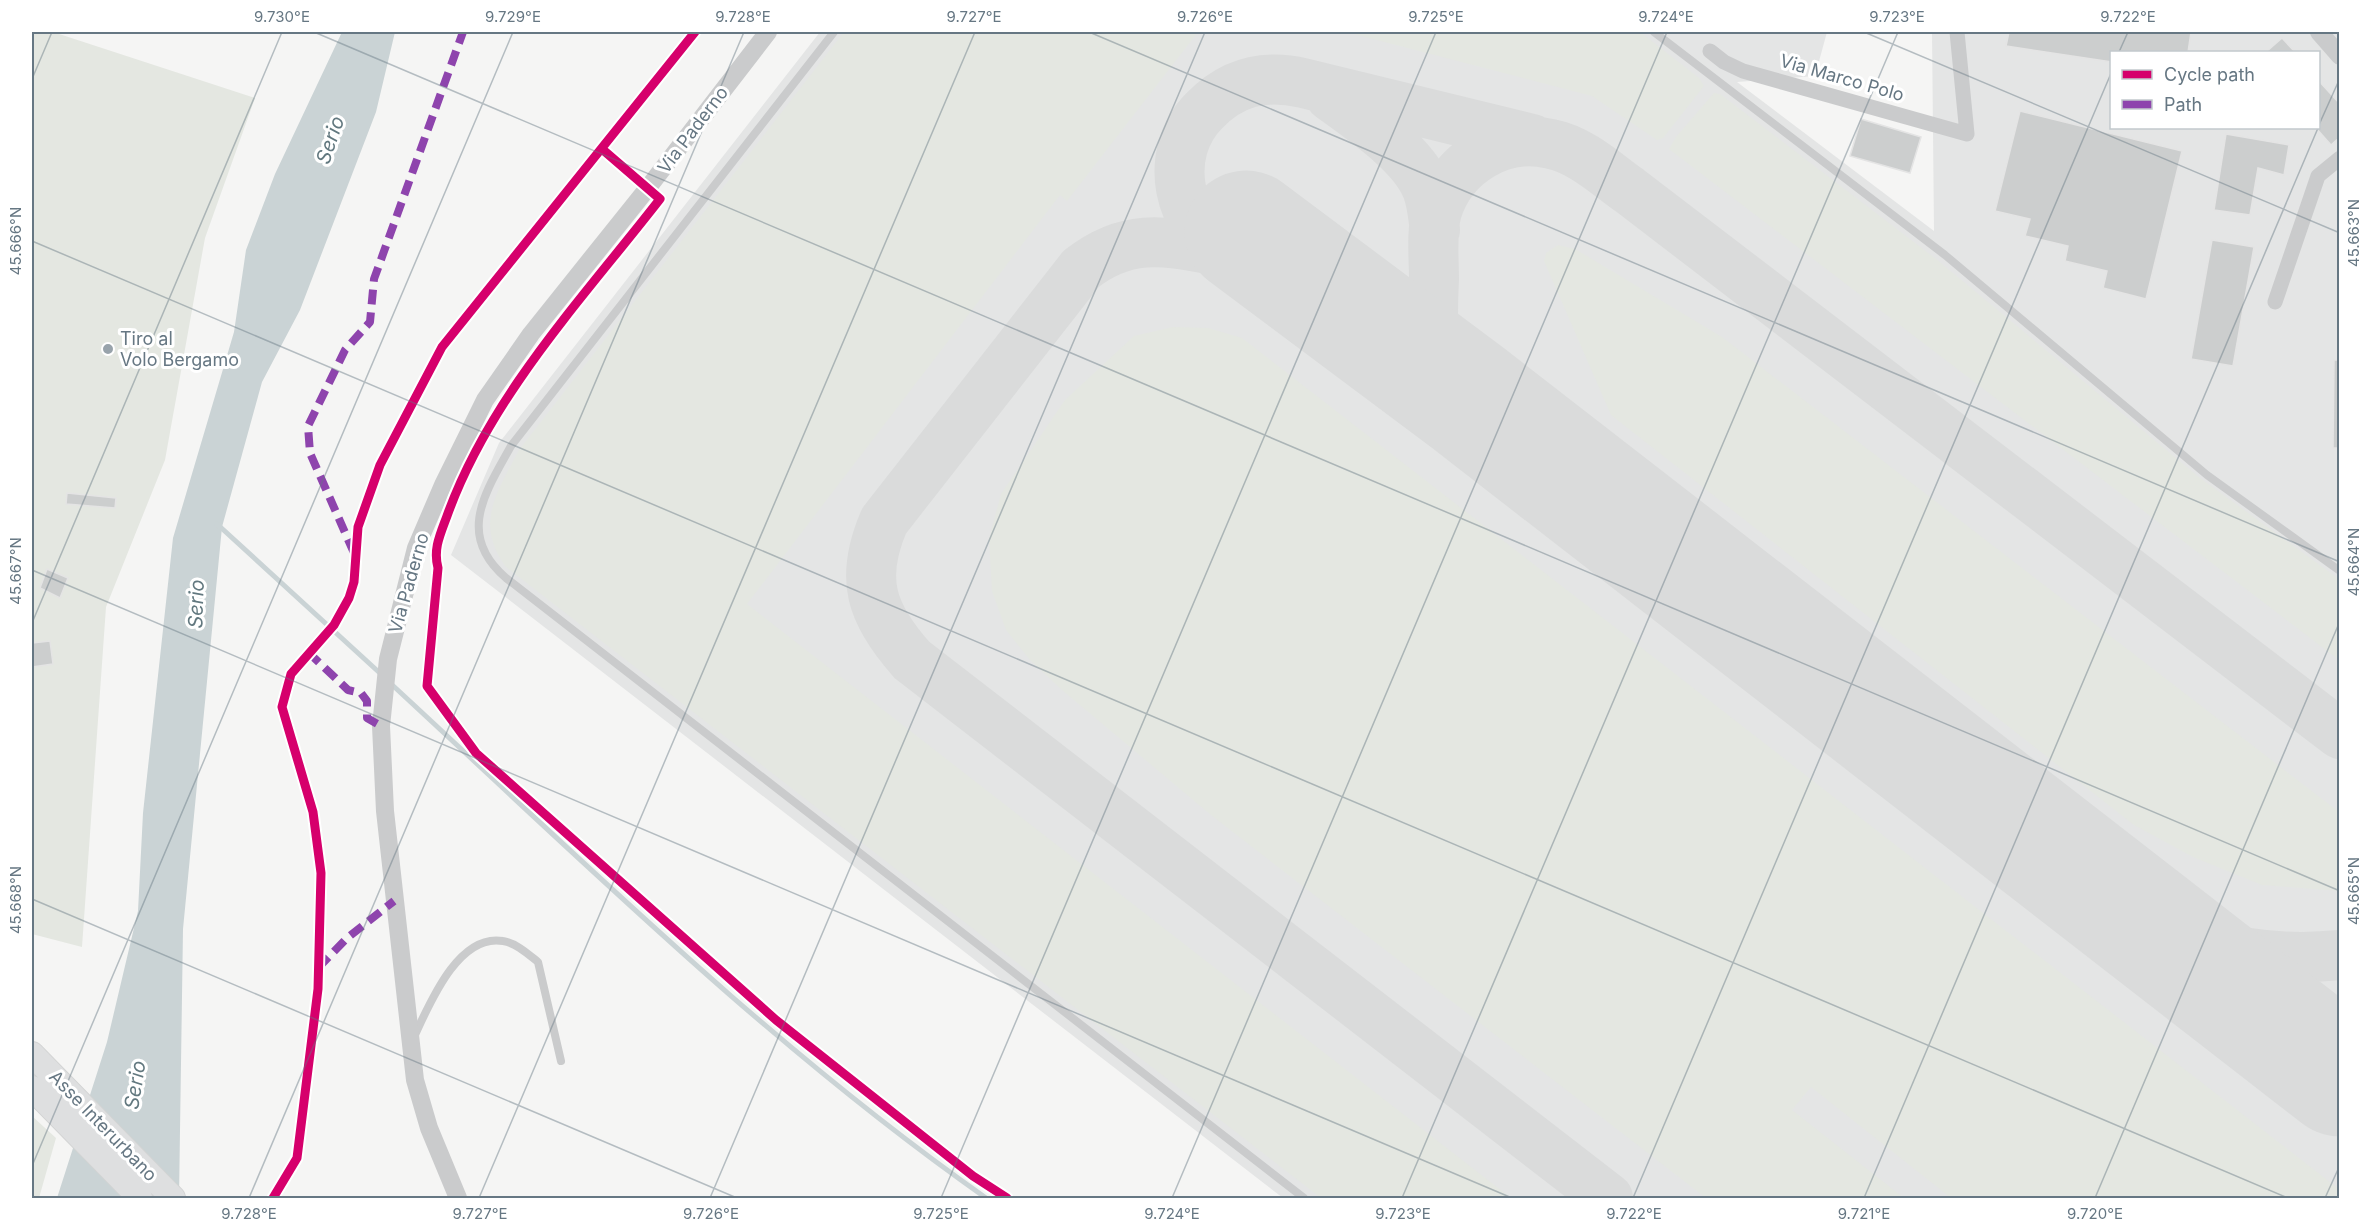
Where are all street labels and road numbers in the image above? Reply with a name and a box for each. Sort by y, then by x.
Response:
street label: Via Marco Polo [1778,50,1907,105]
street label: Via Paderno [653,82,732,177]
street label: Via Paderno [384,530,433,636]
street label: Asse Interurbano [45,1066,162,1185]

